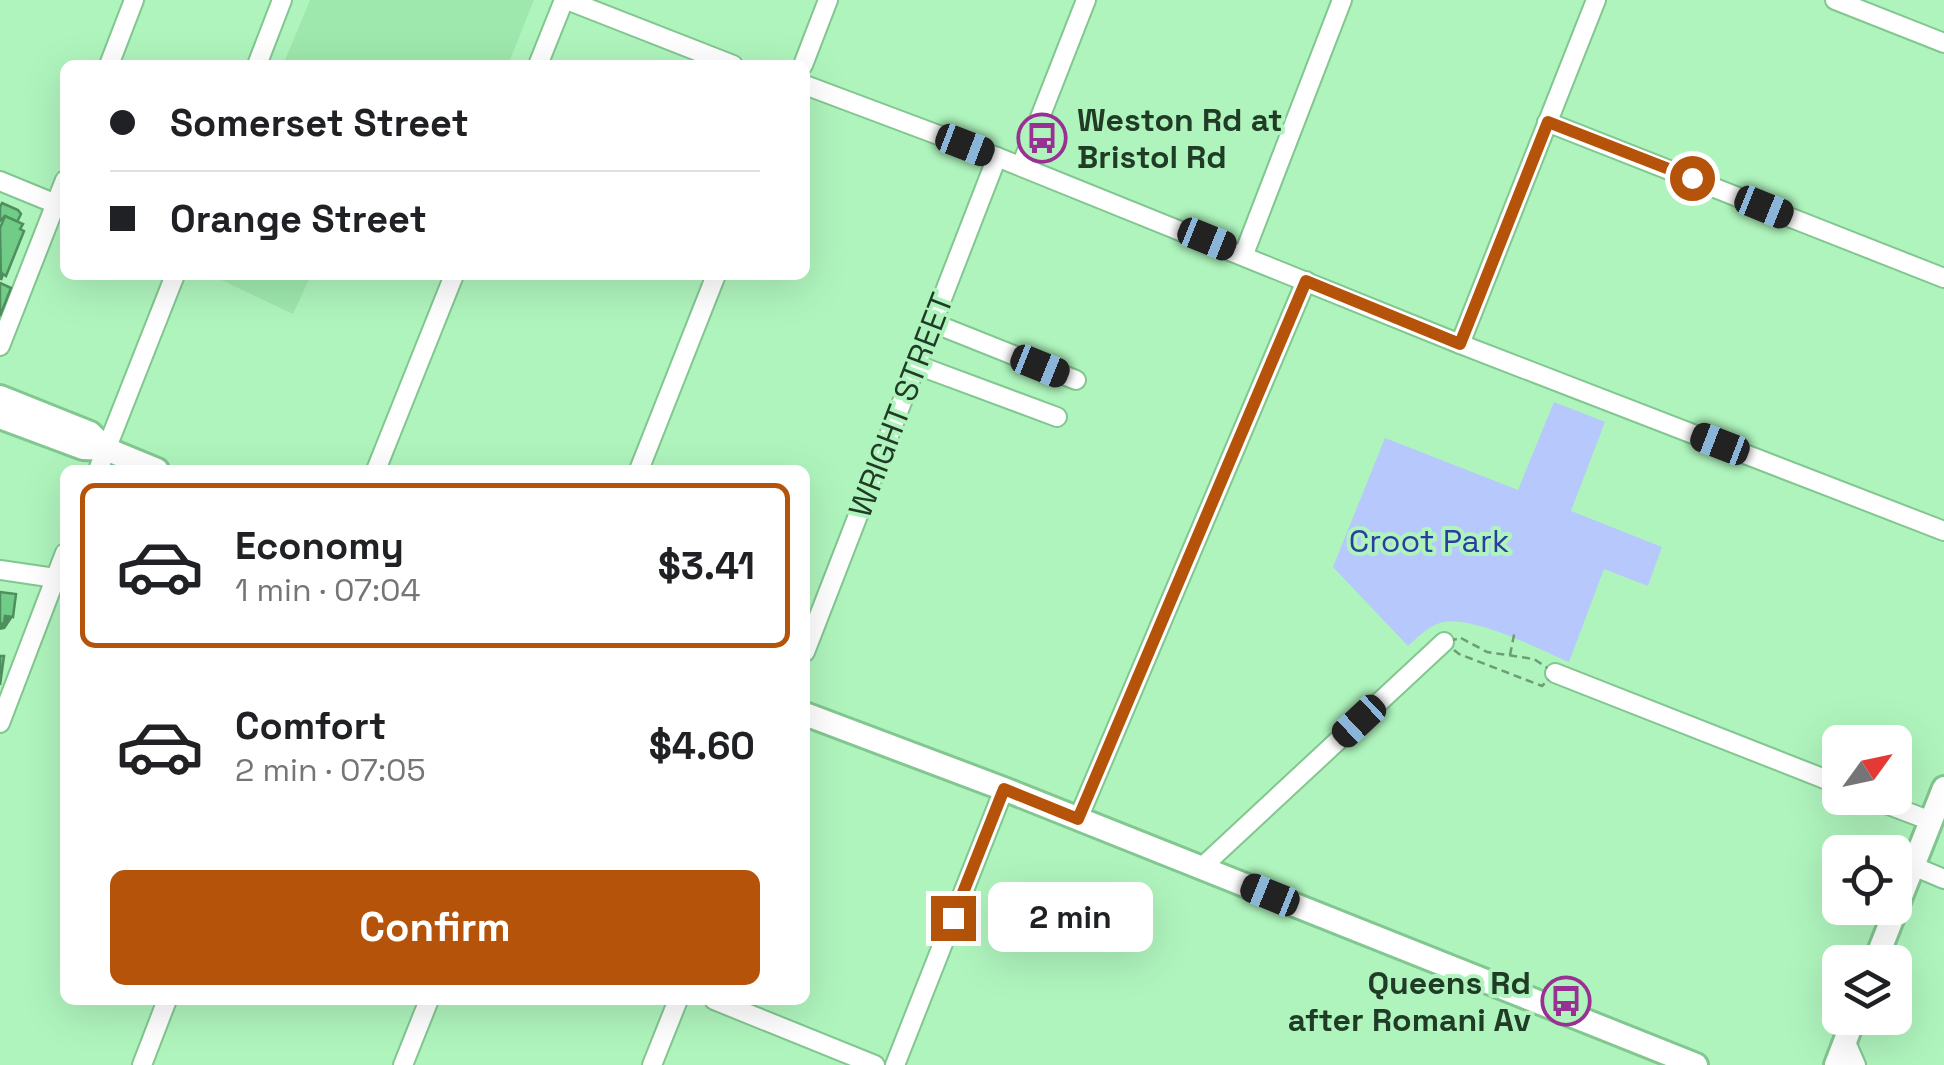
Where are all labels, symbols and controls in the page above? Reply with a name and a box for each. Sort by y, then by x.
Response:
text: Somerset Street [170,99,469,147]
place label: Weston Rd at Bristol Rd [1077,100,1283,177]
bus stop icon: Weston Rd at Bristol Rd [1016,112,1068,164]
car [932,120,998,170]
route start [1670,156,1715,201]
car [1731,182,1797,232]
text: Orange Street [170,195,427,243]
car [1174,214,1240,264]
street label: WRIGHT STREET [840,287,962,523]
car [1007,341,1073,391]
car [1687,419,1753,469]
icon: car [115,521,205,611]
park label: Croot Park [1349,521,1509,561]
text: Economy [235,522,404,570]
text: $3.41 [658,542,755,590]
text: 1 min · 07:04 [235,570,421,610]
car [1327,690,1391,752]
icon: car [115,701,205,791]
text: Comfort [235,702,386,750]
text: $4.60 [649,722,755,770]
north arrow [1822,725,1912,815]
map controls [1822,725,1912,1035]
text: 2 min · 07:05 [235,750,426,790]
button: locate [1822,835,1912,925]
button: Confirm [110,870,760,985]
car [1237,870,1303,920]
callout: 2 min [988,883,1153,953]
route end [931,896,976,941]
text: 2 min [1029,897,1112,937]
button: layers [1822,945,1912,1035]
place label: Queens Rd after Romani Av [1288,963,1531,1040]
bus stop icon: Queens Rd after Romani Av [1540,975,1592,1027]

